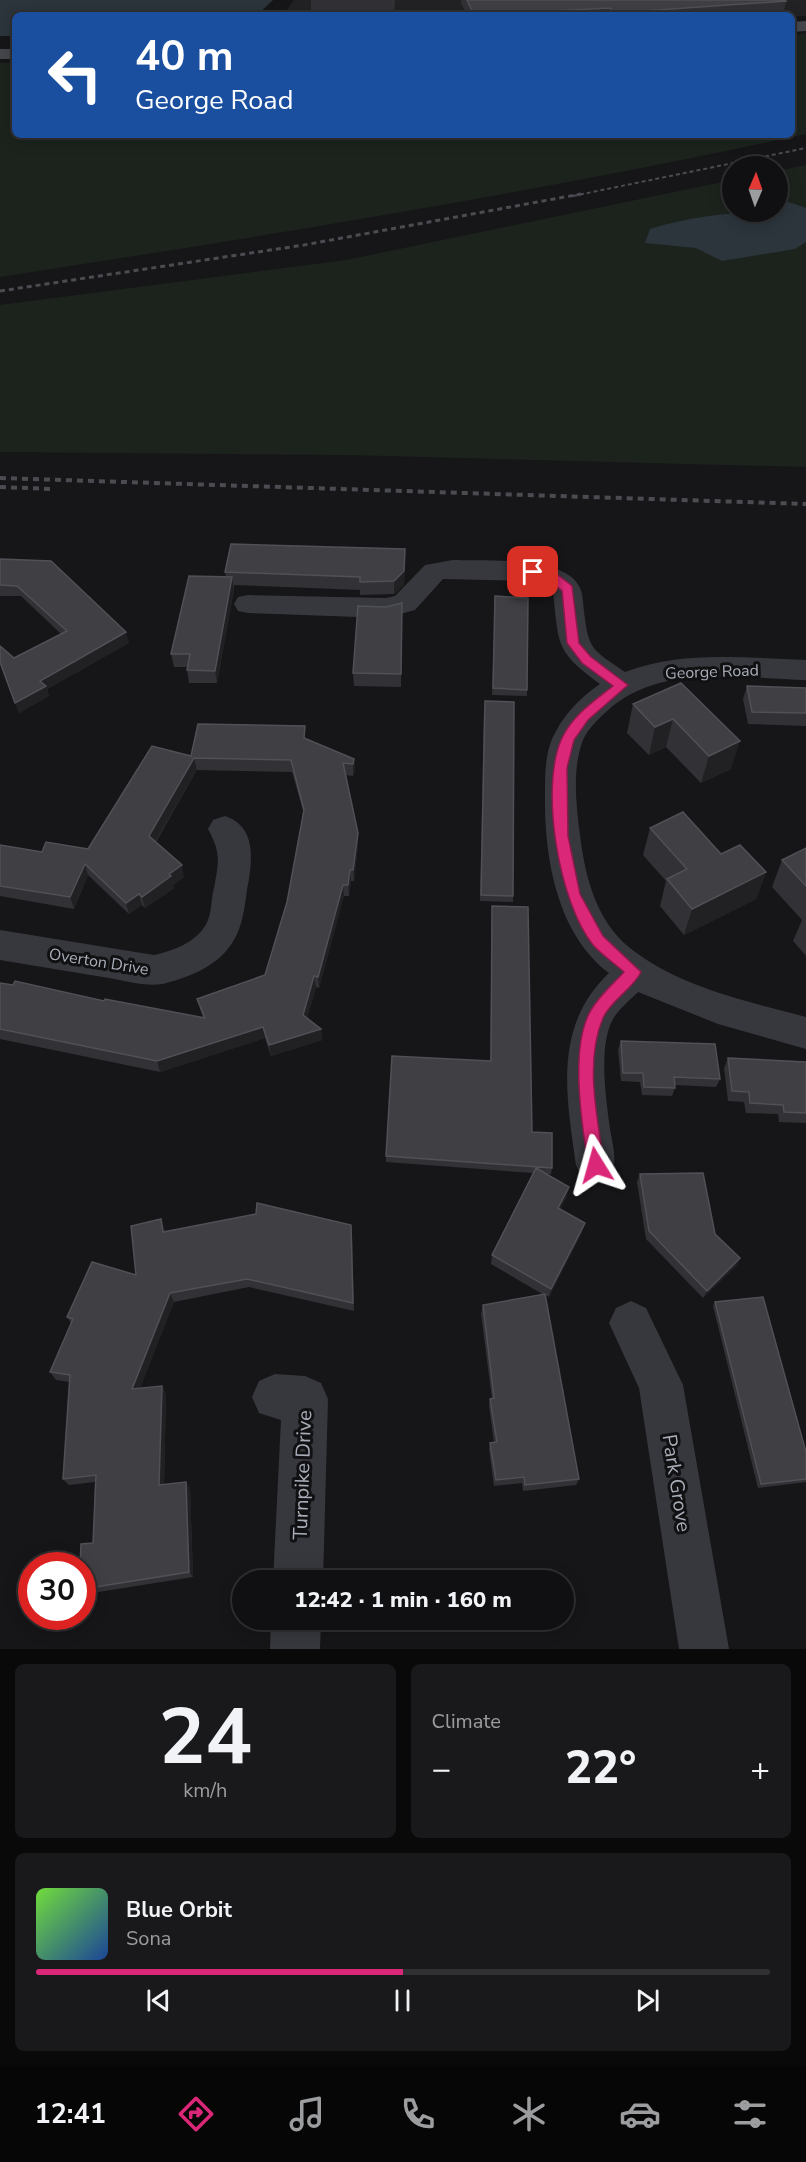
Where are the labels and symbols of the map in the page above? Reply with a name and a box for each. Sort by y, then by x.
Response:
north arrow [722,156,788,222]
pin [507,546,558,597]
street label: George Road [665,659,759,685]
street label: Overton Drive [47,943,150,981]
position arrow [564,1133,628,1197]
street label: Turnpike Drive [287,1410,318,1540]
street label: Park Grove [655,1432,698,1534]
speed limit sign: 30 [18,1552,96,1630]

